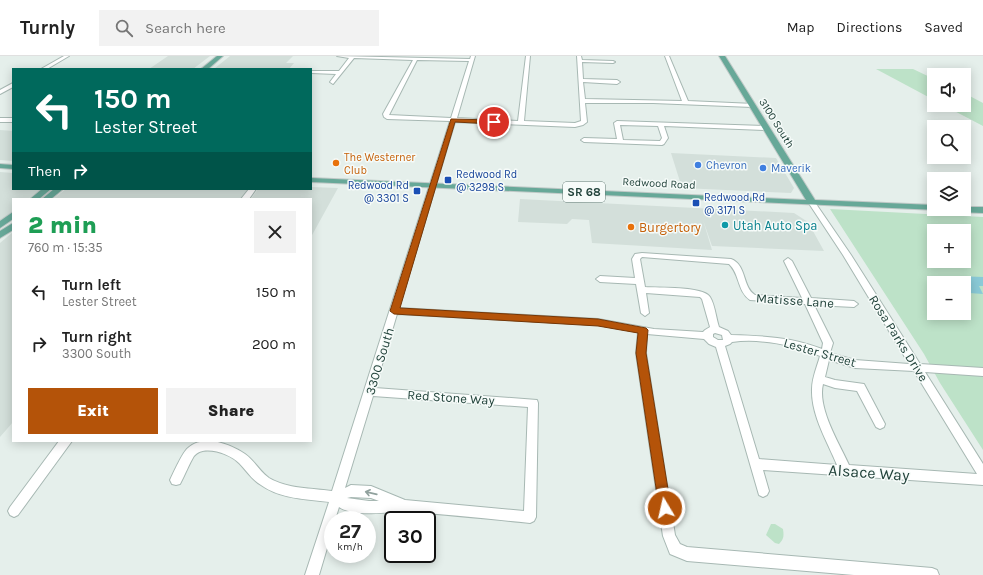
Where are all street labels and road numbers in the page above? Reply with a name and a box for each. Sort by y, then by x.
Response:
street label: 3100 South [756,96,797,150]
street label: Redwood Road [622,175,696,192]
road number: SR 68 [563,182,605,202]
street label: Matisse Lane [755,290,835,311]
street label: Rosa Parks Drive [866,292,931,384]
street label: 3300 South [362,326,397,397]
street label: Lester Street [782,335,858,370]
street label: Red Stone Way [407,387,495,408]
street label: Alsace Way [828,460,911,485]

